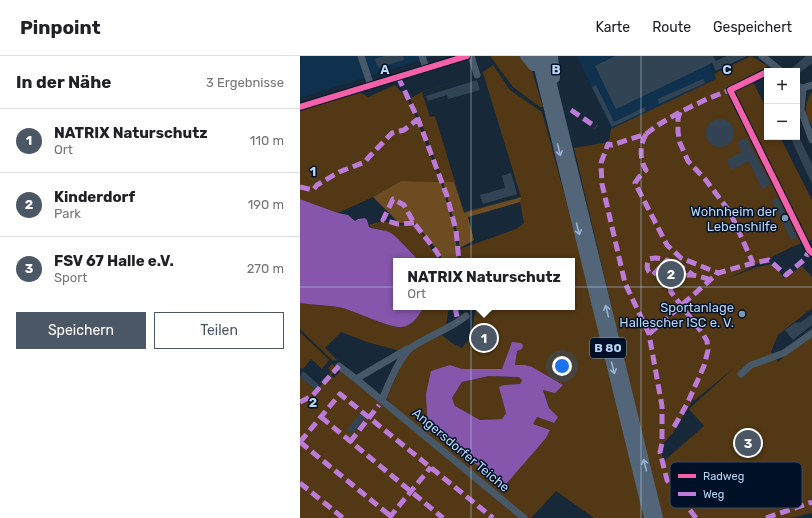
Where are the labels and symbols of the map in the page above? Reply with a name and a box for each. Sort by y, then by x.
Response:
text: A [380,62,390,77]
text: B [551,62,561,77]
text: C [722,62,732,77]
one-way arrow [556,143,563,156]
text: 1 [310,164,316,179]
place label: Wohnheim der Lebenshilfe [691,204,777,234]
marker: Wohnheim der Lebenshilfe [780,213,790,223]
one-way arrow [575,222,582,235]
pin: 2 [658,259,684,289]
place label: Sportanlage Hallescher ISC e. V. [619,300,734,330]
one-way arrow [603,305,611,318]
marker: Sportanlage Hallescher ISC e. V. [737,309,747,319]
pin: 1 [471,323,497,353]
road number: B 80 [590,338,626,358]
your location [552,356,572,376]
one-way arrow [610,361,617,374]
text: 2 [309,395,317,410]
street label: Angersdorfer Teiche [409,405,513,496]
pin: 3 [735,428,761,458]
one-way arrow [641,459,648,472]
legend [670,462,802,508]
text: Radweg [703,470,744,483]
text: Weg [703,488,724,501]

